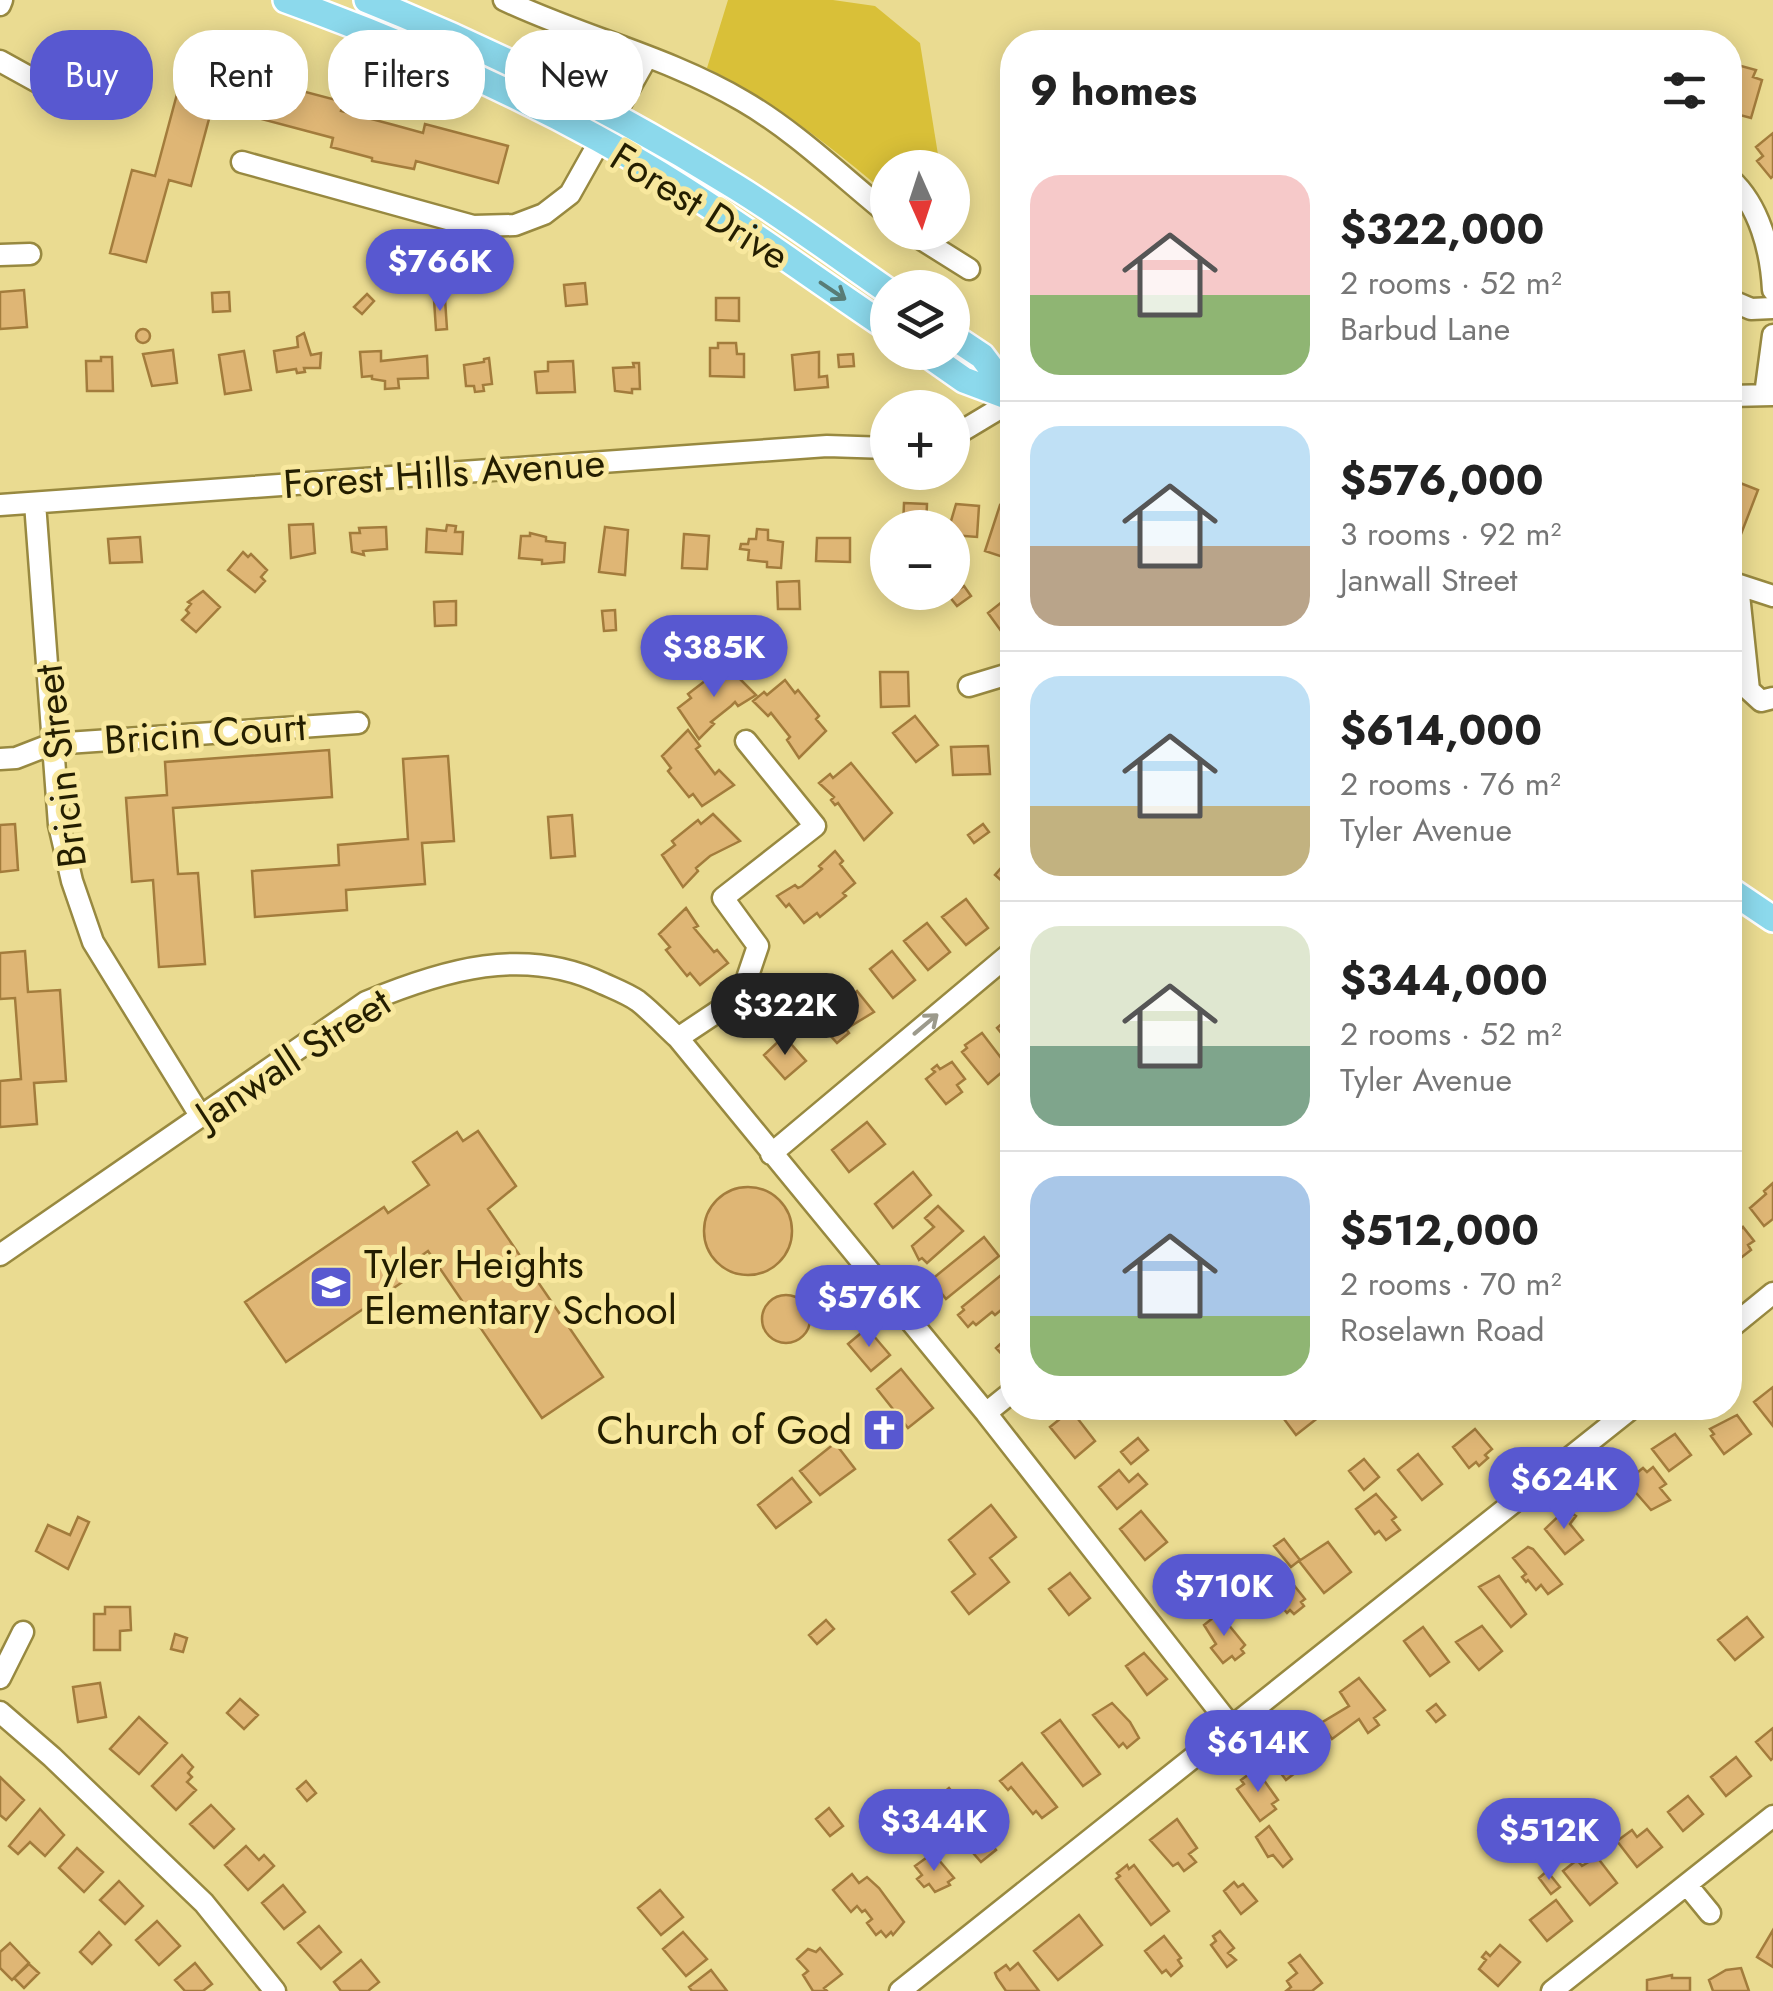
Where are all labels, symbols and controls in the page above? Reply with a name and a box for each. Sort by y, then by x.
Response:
chip: Buy [30,30,153,120]
chip: Rent [173,30,308,120]
chip: Filters [328,30,485,120]
chip: New [505,30,643,120]
text: 9 homes [1030,60,1197,121]
icon: filters [1657,63,1712,118]
street label: Forest Drive [599,128,801,284]
north arrow [870,150,970,250]
map controls [870,150,970,610]
text: $322,000 [1340,199,1544,260]
icon: home [1110,215,1230,335]
pin: $766K [370,229,510,314]
text: $766K [388,238,492,284]
text: 2 rooms · 52 m² [1340,260,1562,306]
button: layers [870,270,970,370]
one-way arrow [819,280,847,301]
text: Barbud Lane [1340,306,1510,352]
button: + [870,390,970,490]
street label: Forest Hills Avenue [281,433,607,513]
text: $576,000 [1340,450,1544,511]
icon: home [1110,466,1230,586]
button: − [870,510,970,610]
text: 3 rooms · 92 m² [1340,511,1561,557]
text: Janwall Street [1340,557,1518,603]
pin: $385K [644,615,784,700]
text: $385K [663,624,765,670]
street label: Bricin Street [19,661,101,871]
street label: Bricin Court [102,697,308,769]
text: $614,000 [1340,700,1542,761]
icon: home [1110,716,1230,836]
text: 2 rooms · 76 m² [1340,761,1561,807]
text: Tyler Avenue [1340,807,1512,853]
text: $344,000 [1340,950,1548,1011]
icon: home [1110,966,1230,1086]
street label: Janwall Street [180,973,402,1145]
pin: $322K [715,973,855,1058]
text: $322K [733,982,837,1028]
text: 2 rooms · 52 m² [1340,1011,1562,1057]
one-way arrow [913,1013,939,1035]
text: Tyler Avenue [1340,1057,1512,1103]
text: $512,000 [1340,1200,1539,1261]
icon: home [1110,1216,1230,1336]
place label: Tyler Heights Elementary School [364,1235,677,1339]
text: 2 rooms · 70 m² [1340,1261,1562,1307]
school or university icon: Tyler Heights Elementary School [308,1264,354,1310]
pin: $576K [799,1265,939,1350]
text: $576K [817,1274,921,1320]
text: Roselawn Road [1340,1307,1545,1353]
place label: Church of God [596,1401,852,1459]
church icon: Church of God [861,1407,907,1453]
pin: $624K [1494,1447,1634,1532]
text: $624K [1510,1456,1618,1502]
pin: $710K [1154,1554,1294,1639]
text: $710K [1174,1563,1274,1609]
pin: $614K [1188,1710,1328,1795]
text: $614K [1207,1719,1309,1765]
pin: $344K [864,1789,1004,1874]
text: $344K [881,1798,987,1844]
pin: $512K [1479,1798,1619,1883]
text: $512K [1499,1807,1599,1853]

